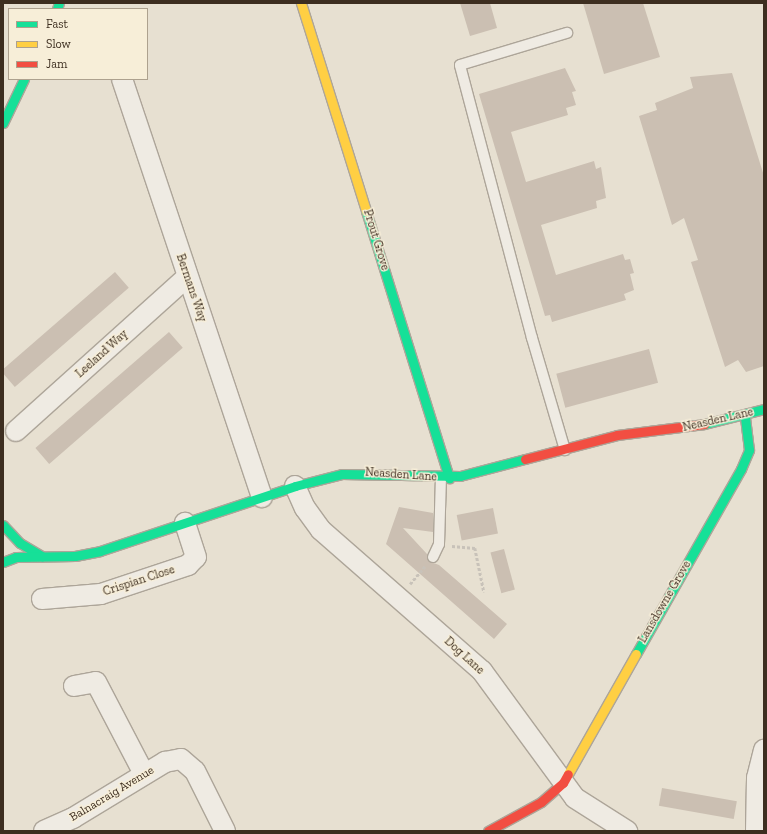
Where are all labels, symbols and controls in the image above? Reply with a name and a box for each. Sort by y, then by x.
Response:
legend [8,8,148,80]
text: Fast [46,17,68,31]
text: Slow [46,37,71,51]
text: Jam [46,57,67,71]
street label: Prout Grove [360,208,392,272]
street label: Bermans Way [173,252,209,324]
street label: Leeland Way [73,327,131,381]
street label: Neasden Lane [681,405,755,435]
street label: Neasden Lane [365,465,437,485]
street label: Lansdowne Grove [636,558,694,646]
street label: Crispian Close [101,563,177,599]
street label: Dog Lane [441,634,487,678]
street label: Balnacraig Avenue [67,763,157,825]

